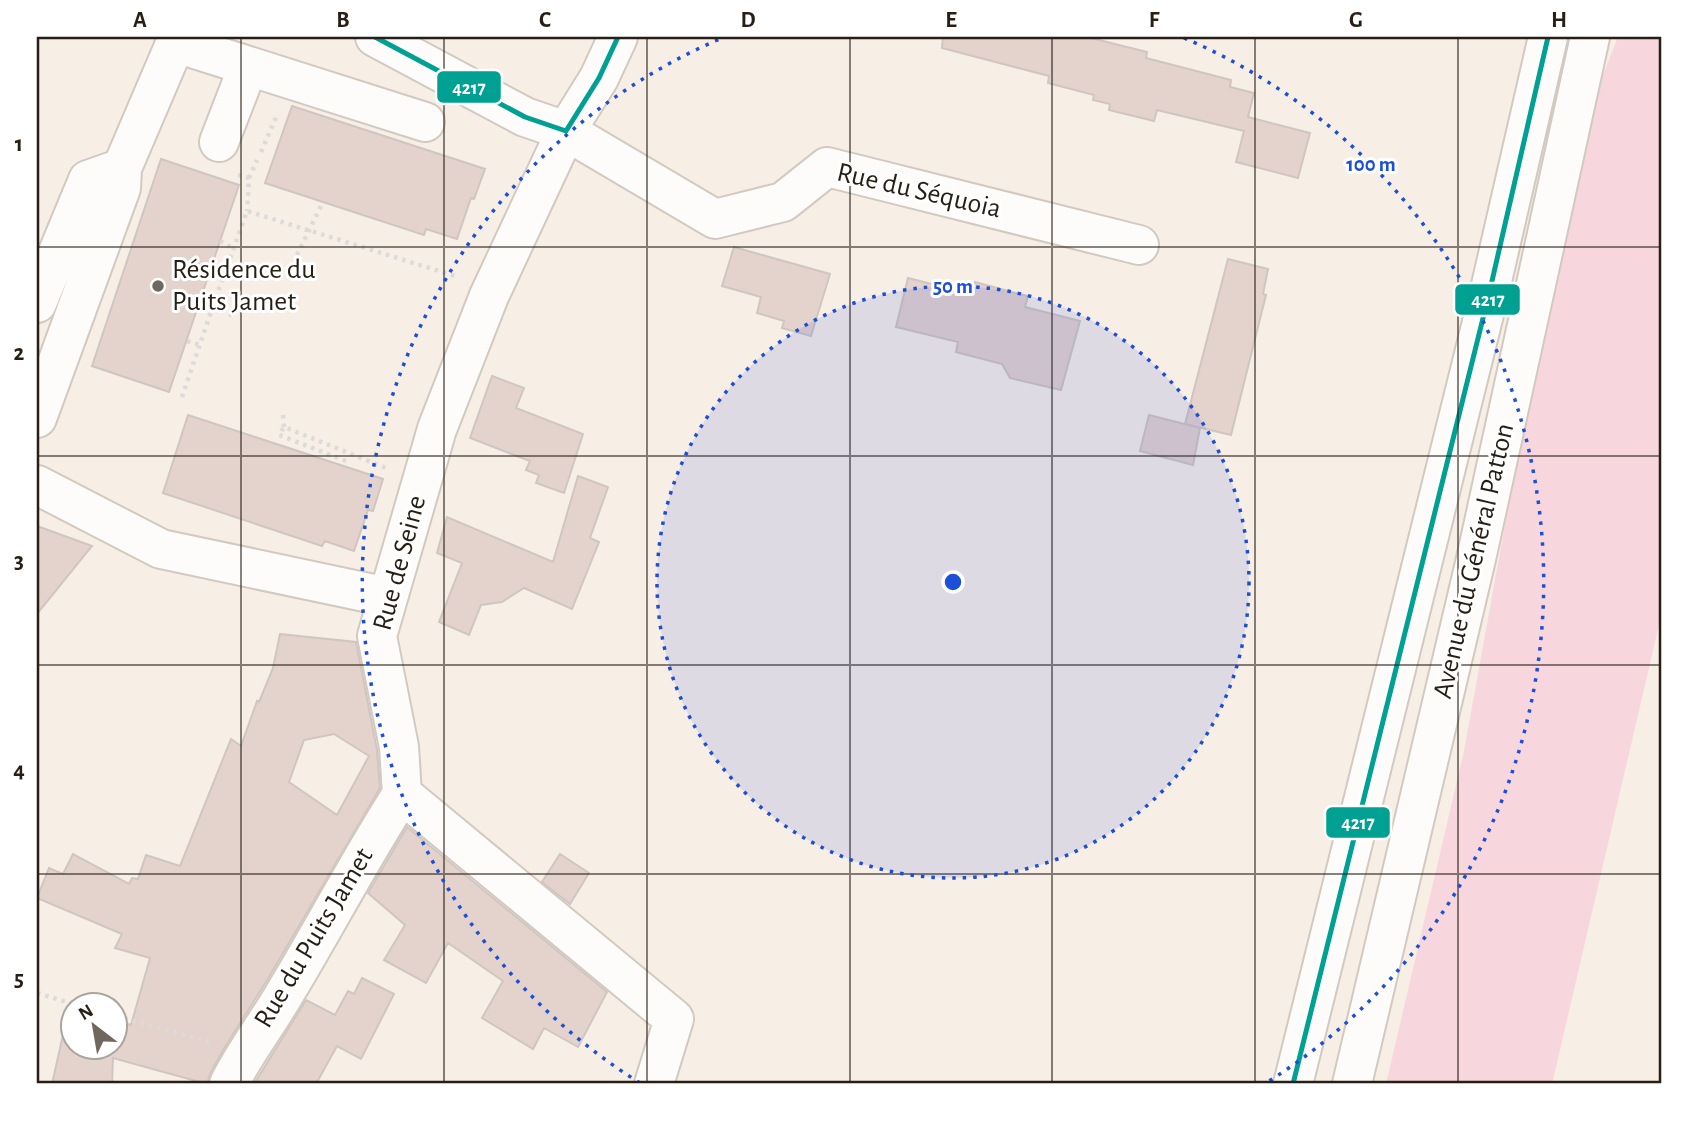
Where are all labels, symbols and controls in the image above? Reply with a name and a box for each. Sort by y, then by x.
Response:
text: A [133,9,147,32]
text: B [336,9,350,32]
text: C [539,9,551,32]
text: D [740,9,756,32]
text: E [945,9,957,32]
text: F [1149,9,1160,32]
text: G [1349,9,1363,32]
text: H [1551,9,1567,32]
line badge: 4217 [436,70,502,104]
text: 4217 [452,79,486,98]
text: 1 [15,133,23,156]
text: 100 m [1346,154,1396,175]
street label: Rue du Séquoia [834,158,1004,224]
place label: Résidence du Puits Jamet [172,256,316,316]
text: 50 m [933,276,973,297]
marker: Résidence du Puits Jamet [150,278,166,294]
line badge: 4217 [1454,283,1521,316]
text: 4217 [1471,291,1505,310]
text: 2 [14,342,25,365]
street label: Avenue du Général Patton [1429,421,1519,701]
street label: Rue de Seine [369,492,431,634]
text: 3 [14,550,24,573]
centre of rings [941,570,965,594]
text: 4 [13,759,25,782]
line badge: 4217 [1325,806,1391,839]
text: 4217 [1341,814,1375,833]
street label: Rue du Puits Jamet [249,843,379,1033]
text: 5 [14,968,24,991]
north arrow [60,992,130,1062]
text: N [75,1001,97,1024]

